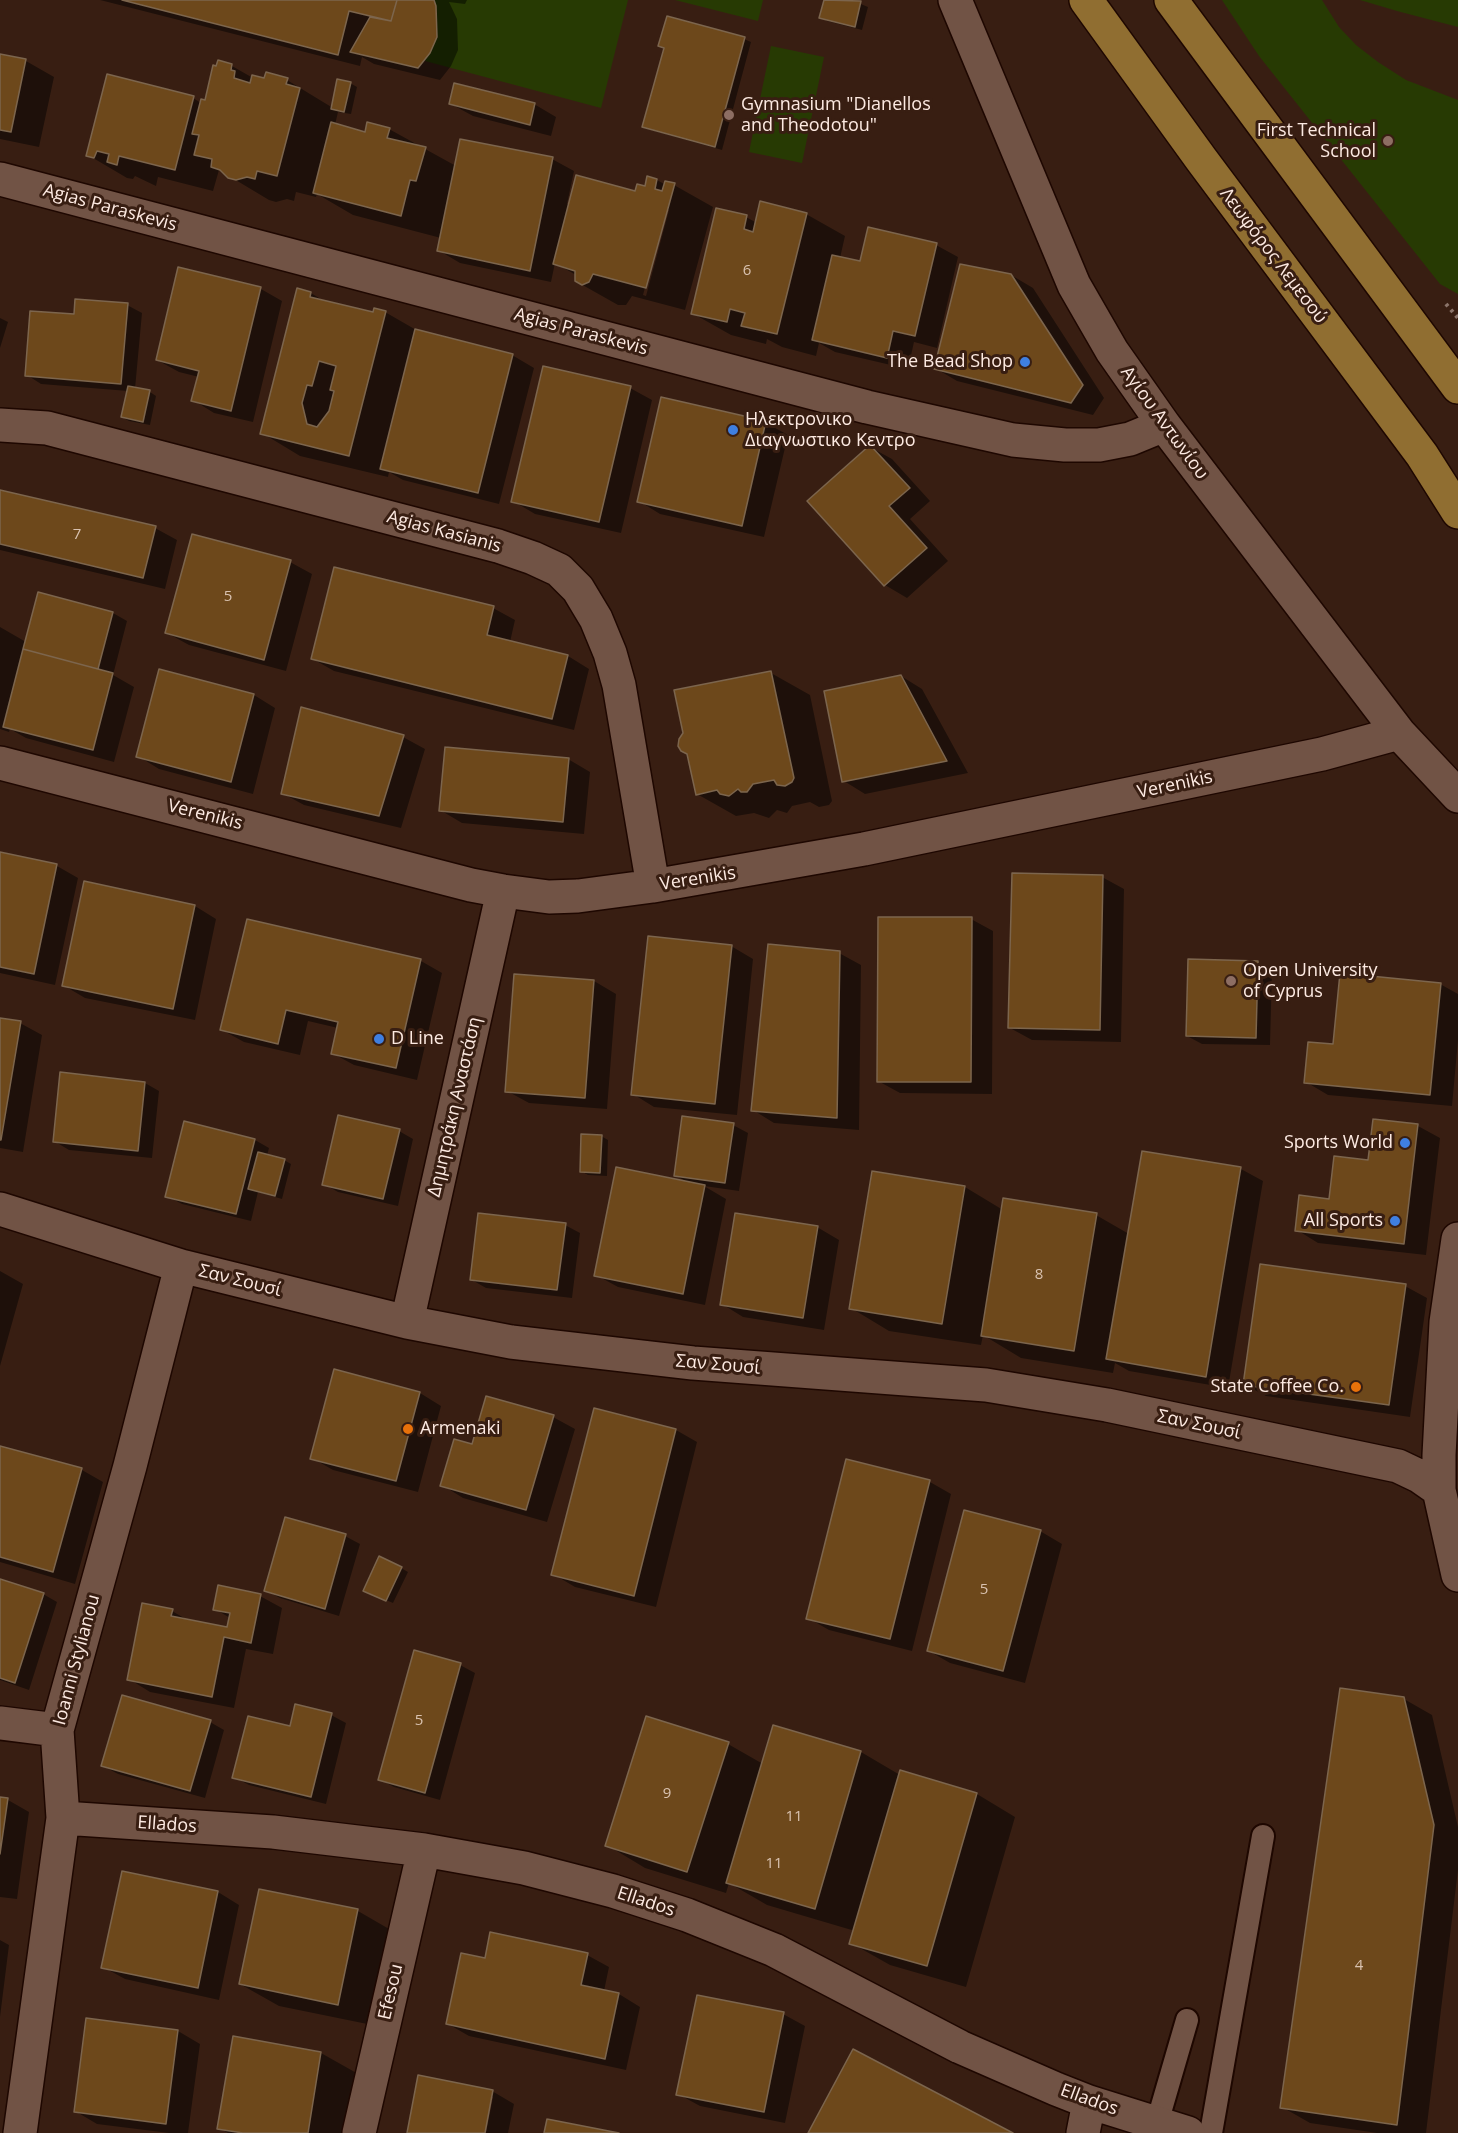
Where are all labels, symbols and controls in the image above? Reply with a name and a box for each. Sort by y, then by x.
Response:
place label: Gymnasium "Dianellos and Theodotou" [741,94,931,136]
marker: Gymnasium "Dianellos and Theodotou" [722,108,736,122]
place label: First Technical School [1257,120,1376,162]
marker: First Technical School [1381,134,1395,148]
street label: Agias Paraskevis [41,180,179,236]
street label: Λεωφόρος Λεμεσού [1215,184,1331,328]
house number: 6 [743,262,751,280]
street label: Agias Paraskevis [512,304,650,360]
place label: The Bead Shop [887,351,1013,373]
marker: The Bead Shop [1018,355,1032,369]
street label: Αγίου Αντωνίου [1116,362,1212,484]
place label: Ηλεκτρονικο Διαγνωστικο Κεντρο [745,409,916,452]
marker: Ηλεκτρονικο Διαγνωστικο Κεντρο [726,423,740,437]
street label: Agias Kasianis [385,506,503,558]
house number: 7 [73,526,81,544]
house number: 5 [224,588,232,606]
street label: Verenikis [1135,766,1215,804]
street label: Verenikis [165,795,245,835]
street label: Verenikis [659,862,737,896]
place label: Open University of Cyprus [1243,960,1378,1002]
marker: Open University of Cyprus [1224,974,1238,988]
street label: Δημητράκη Αναστάση [424,1015,486,1199]
place label: D Line [391,1028,444,1050]
marker: D Line [372,1032,386,1046]
place label: Sports World [1284,1132,1393,1154]
marker: Sports World [1398,1136,1412,1150]
place label: All Sports [1304,1210,1383,1232]
marker: All Sports [1388,1214,1402,1228]
street label: Σαν Σουσί [196,1260,284,1302]
house number: 8 [1035,1266,1043,1284]
street label: Σαν Σουσί [675,1351,761,1379]
place label: State Coffee Co. [1210,1376,1344,1398]
marker: State Coffee Co. [1349,1380,1363,1394]
street label: Σαν Σουσί [1155,1406,1243,1444]
place label: Armenaki [420,1418,501,1440]
marker: Armenaki [401,1422,415,1436]
house number: 5 [980,1581,988,1599]
street label: Ioanni Stylianou [49,1592,105,1728]
house number: 5 [415,1712,423,1730]
house number: 9 [663,1785,671,1803]
house number: 11 [785,1808,803,1826]
street label: Ellados [137,1812,197,1838]
house number: 11 [765,1855,783,1873]
street label: Ellados [614,1883,678,1921]
house number: 4 [1355,1957,1363,1975]
street label: Efesou [374,1962,408,2022]
street label: Ellados [1057,2080,1121,2120]

